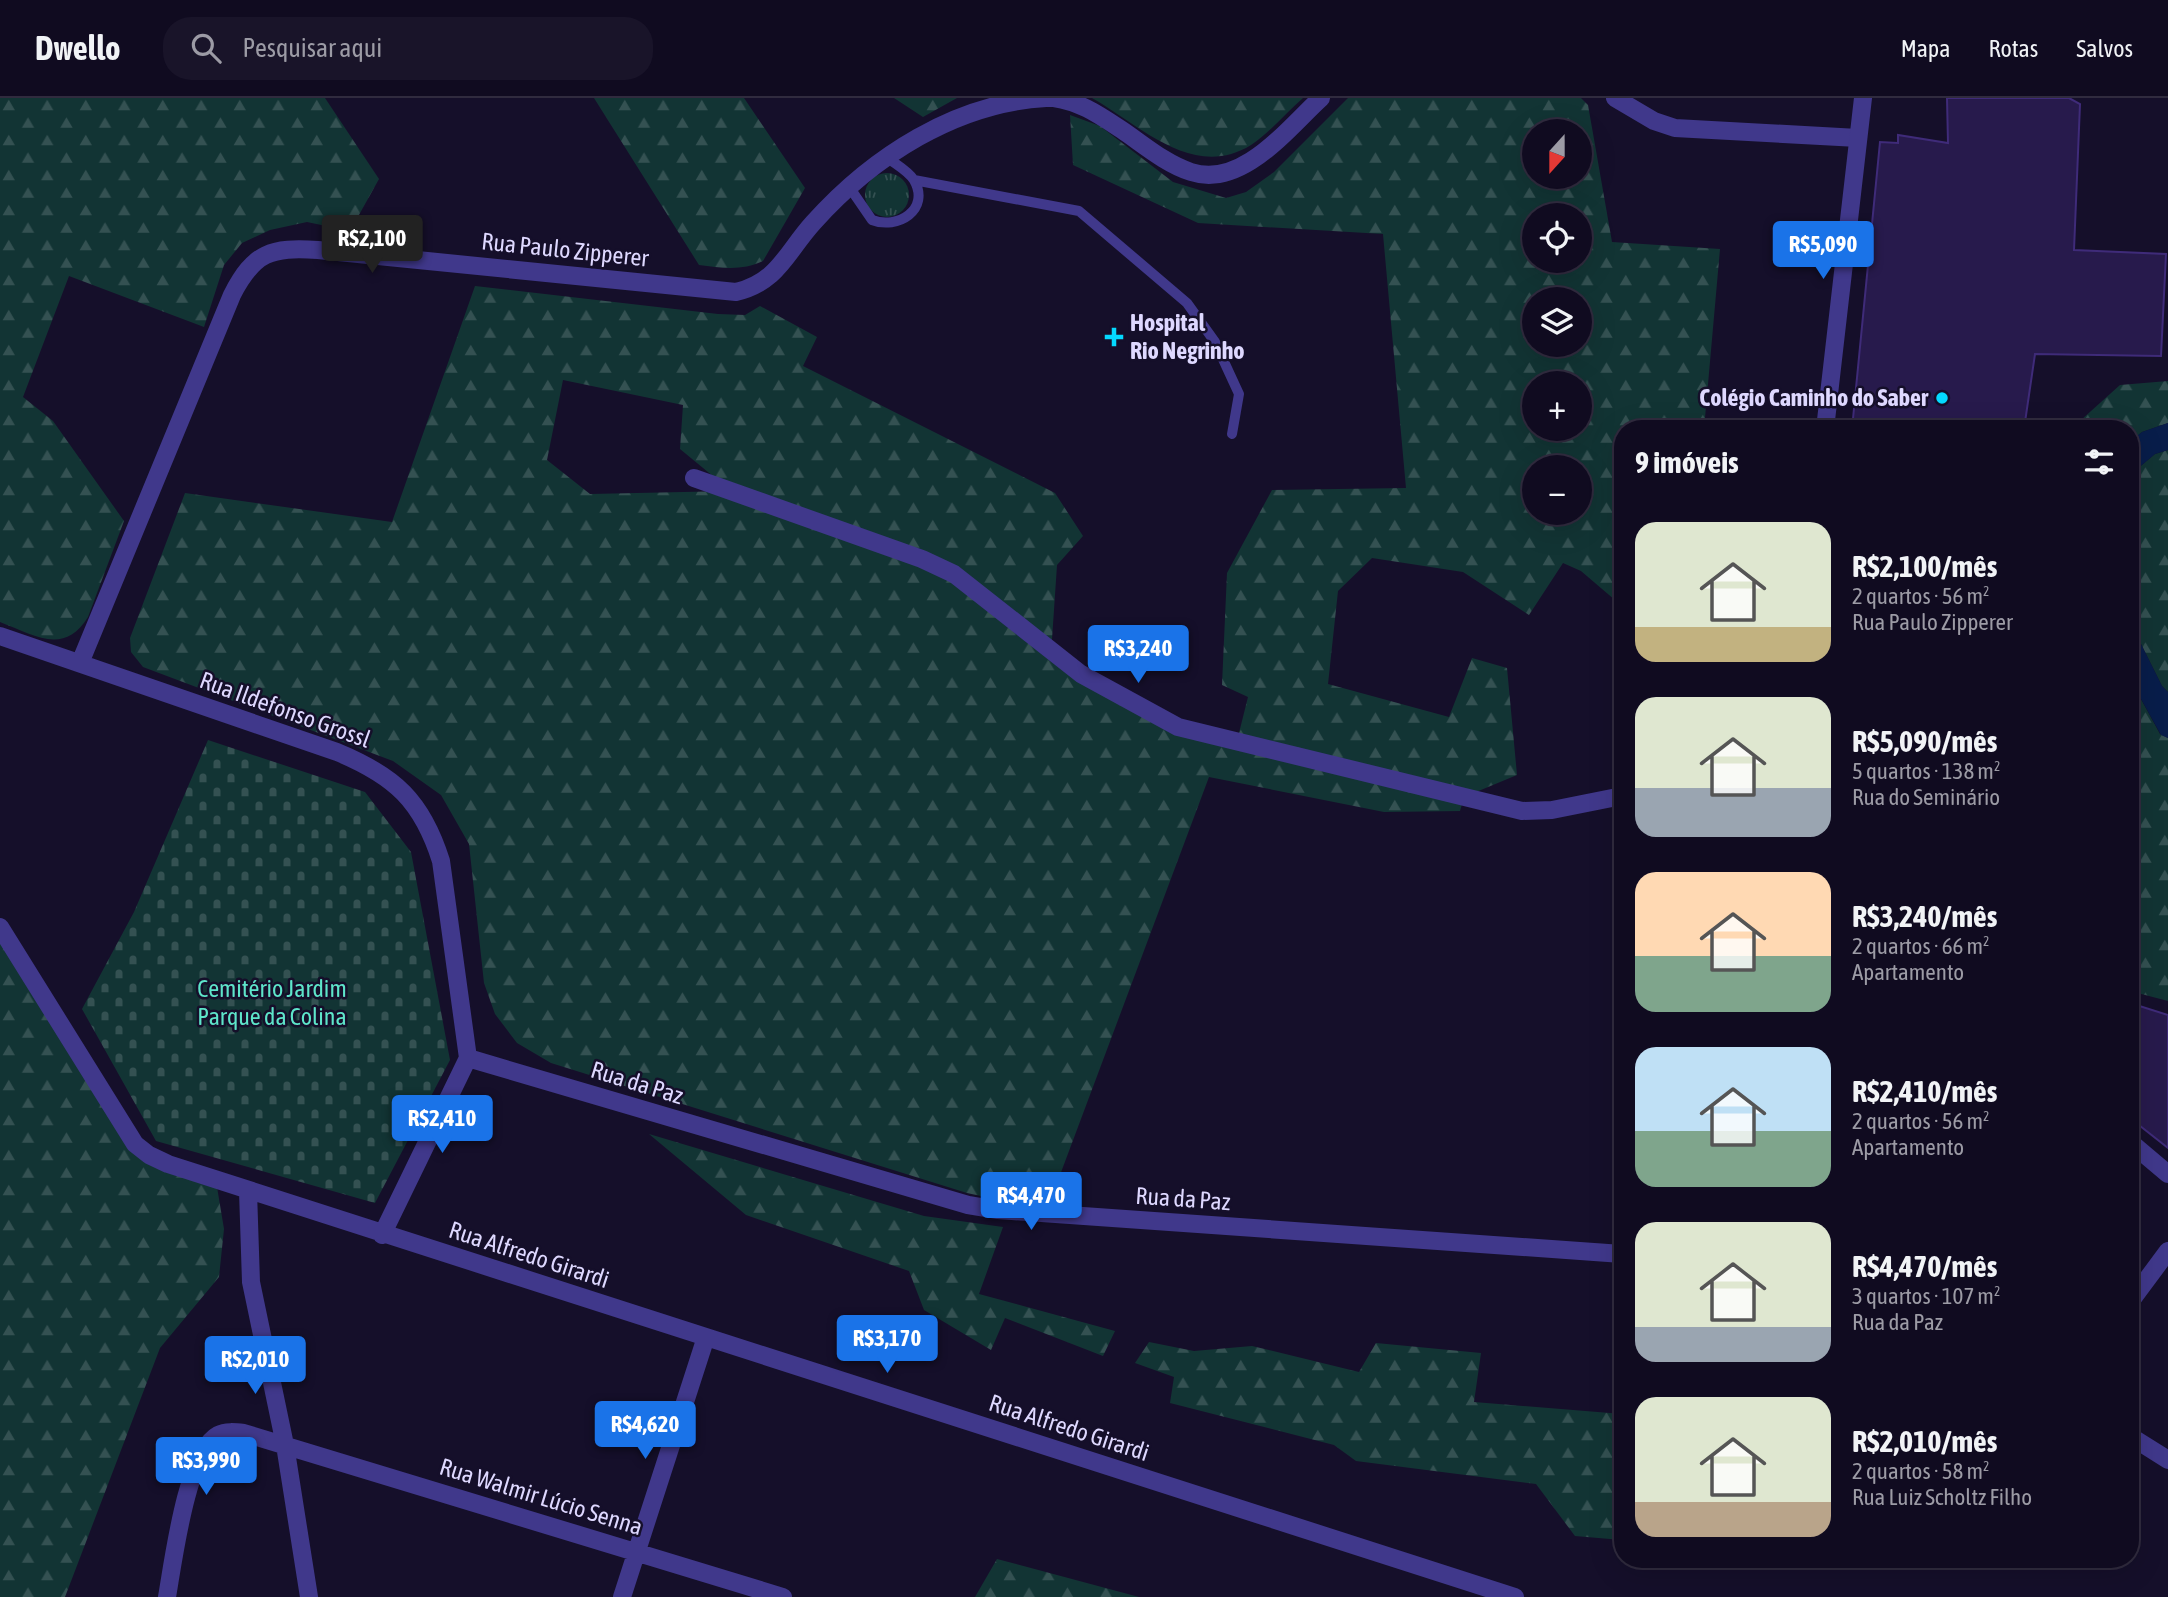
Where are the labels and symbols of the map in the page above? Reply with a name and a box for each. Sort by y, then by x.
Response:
north arrow [1522,119,1592,189]
pin: R$2,100 [307,216,437,275]
pin: R$5,090 [1758,222,1888,281]
street label: Rua Paulo Zipperer [480,227,651,272]
place label: Hospital Rio Negrinho [1130,309,1245,364]
marker: Hospital Rio Negrinho [1104,327,1124,347]
place label: Colégio Caminho do Saber [1699,384,1929,411]
marker: Colégio Caminho do Saber [1934,390,1950,406]
pin: R$3,240 [1073,626,1203,685]
street label: Rua Ildefonso Grossl [196,666,375,753]
park label: Cemitério Jardim Parque da Colina [197,975,347,1030]
street label: Rua da Paz [588,1056,687,1109]
pin: R$2,410 [377,1096,507,1155]
pin: R$4,470 [966,1172,1096,1232]
street label: Rua da Paz [1135,1182,1232,1215]
street label: Rua Alfredo Girardi [446,1216,613,1293]
pin: R$3,170 [822,1316,952,1375]
pin: R$2,010 [190,1336,320,1396]
street label: Rua Alfredo Girardi [986,1389,1153,1466]
pin: R$4,620 [580,1402,710,1461]
pin: R$3,990 [141,1438,271,1497]
street label: Rua Walmir Lúcio Senna [436,1453,646,1540]

